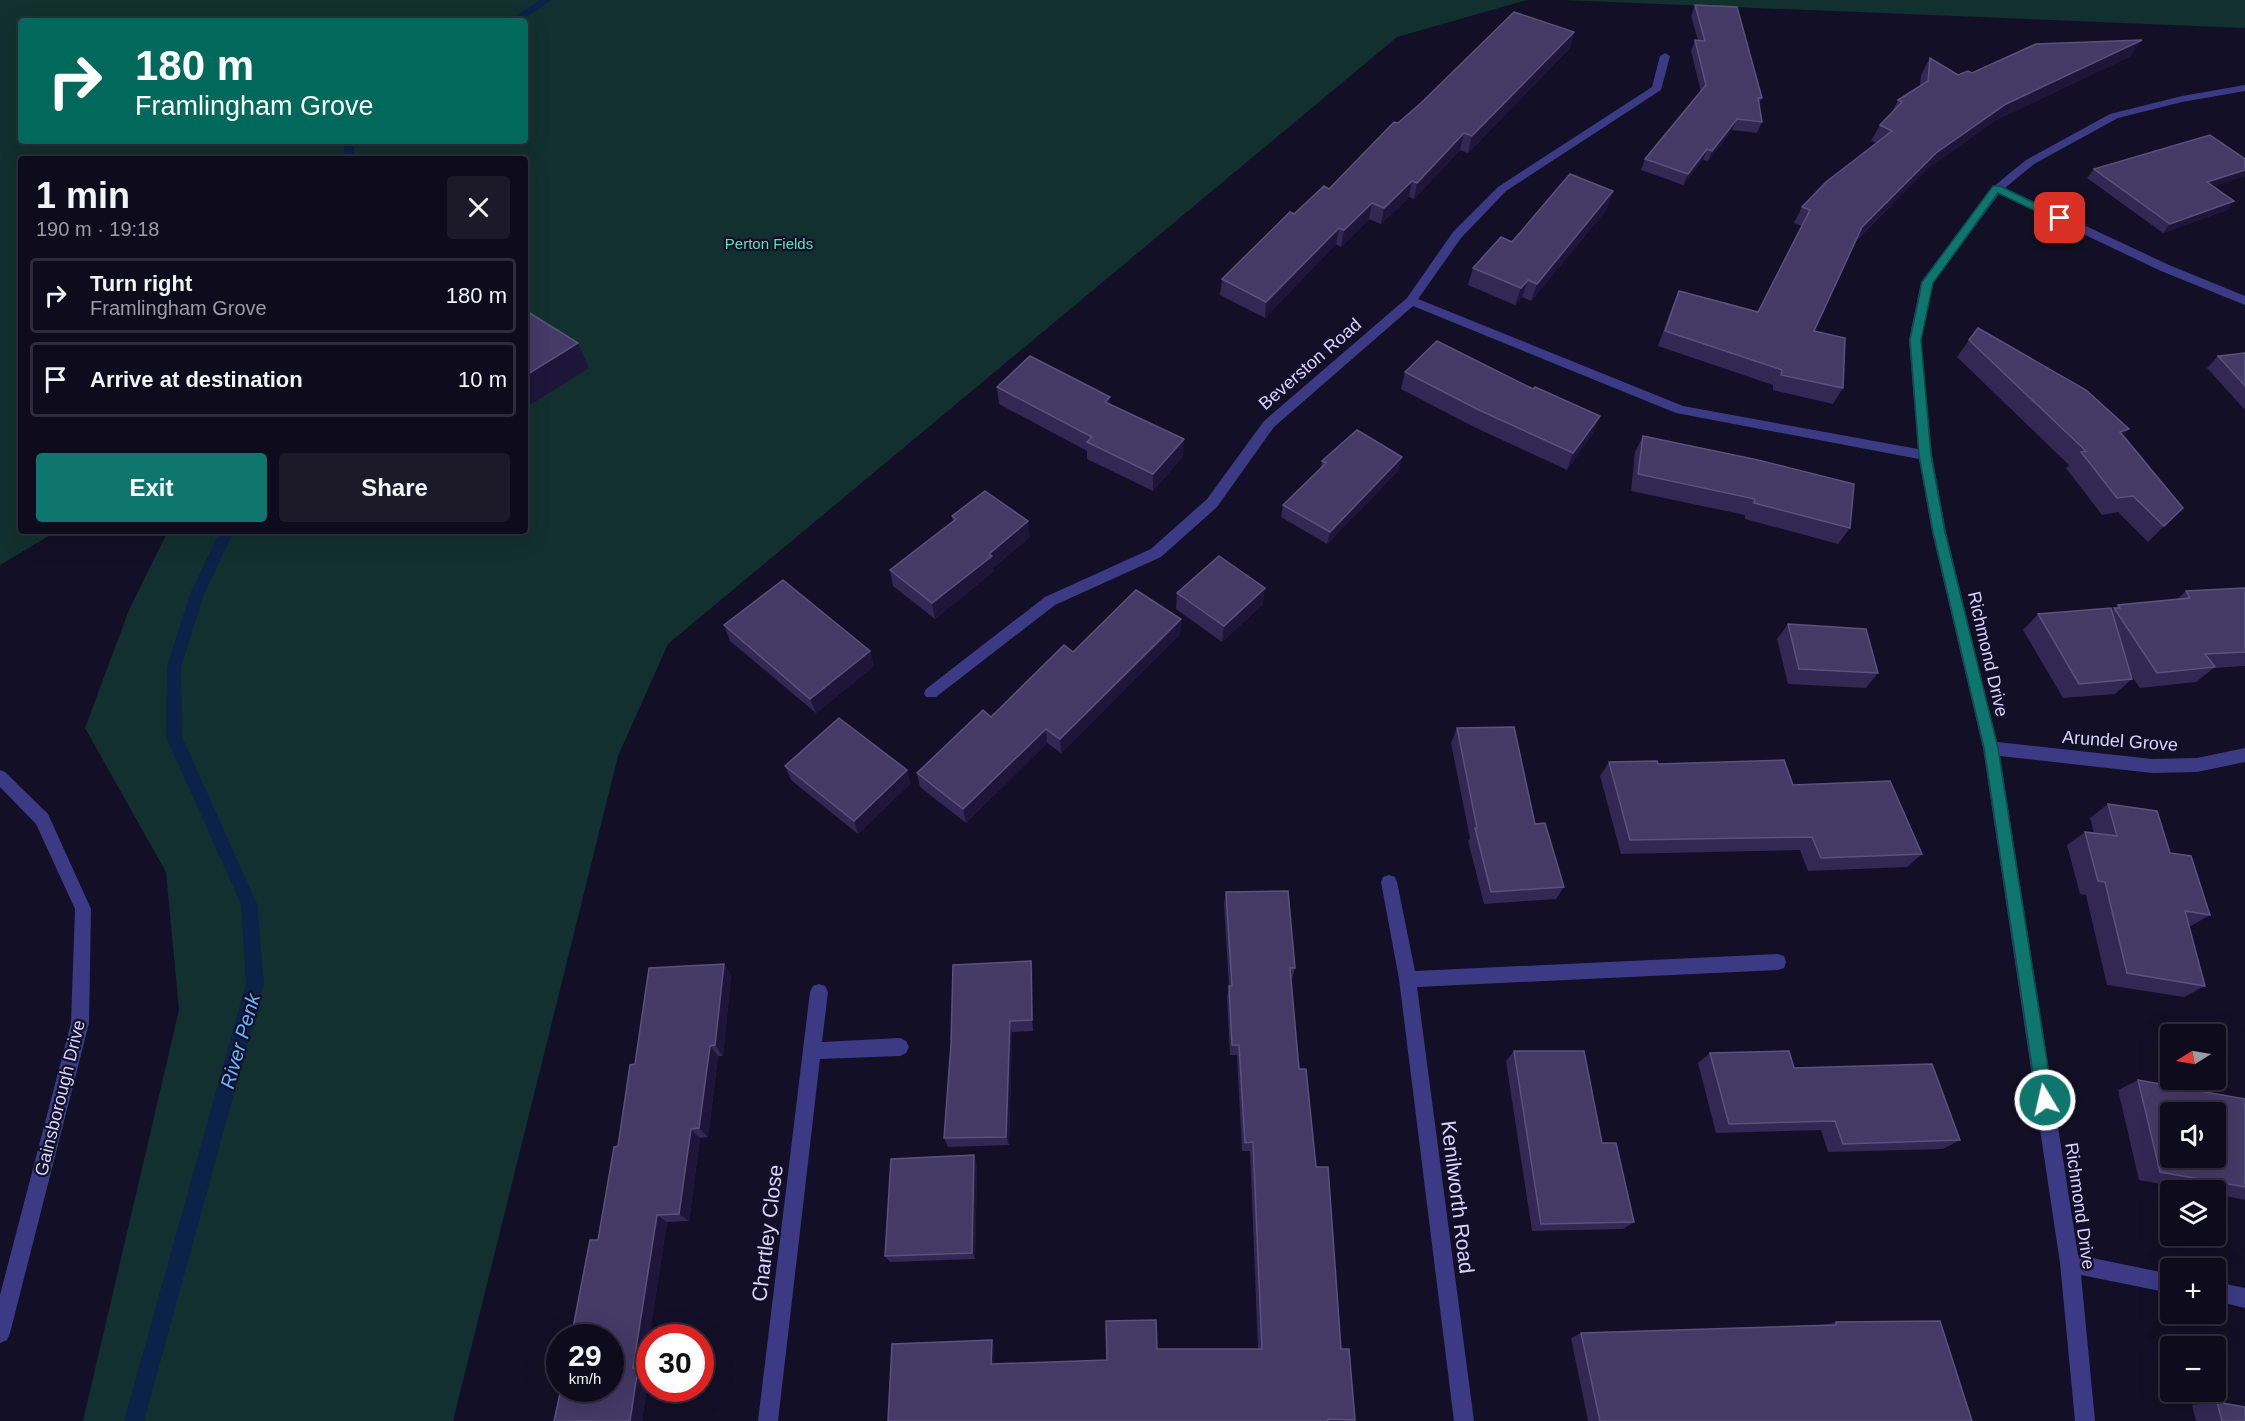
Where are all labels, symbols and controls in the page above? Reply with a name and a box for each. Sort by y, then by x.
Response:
icon: right [36,42,114,120]
text: 180 m [135,42,254,89]
text: Framlingham Grove [135,91,374,121]
text: 1 min [36,175,130,216]
button: close [447,176,510,239]
pin [2034,192,2085,243]
icon: arrive [2043,201,2076,234]
text: 190 m · 19:18 [36,218,159,240]
park label: Perton Fields [725,235,813,252]
text: Turn right [90,271,192,296]
icon: right [39,279,72,312]
text: 180 m [446,283,507,308]
text: Framlingham Grove [90,297,267,319]
street label: Beverston Road [1255,314,1365,414]
icon: arrive [39,363,72,396]
text: Arrive at destination [90,367,303,392]
text: 10 m [458,367,507,392]
button: Exit [36,453,267,522]
button: Share [279,453,510,522]
street label: Richmond Drive [1964,589,2012,719]
street label: Arundel Grove [2061,727,2179,755]
water label: River Penk [216,990,264,1091]
street label: Gainsborough Drive [31,1018,89,1178]
north arrow [2160,1024,2226,1090]
map controls [2160,1024,2226,1402]
position arrow [2013,1068,2077,1132]
button: sound [2160,1102,2226,1168]
street label: Kenilworth Road [1437,1119,1479,1275]
street label: Richmond Drive [2061,1141,2099,1271]
street label: Chartley Close [747,1163,787,1303]
button: layers [2160,1180,2226,1246]
button: + [2160,1258,2226,1324]
speed limit sign: 30 [636,1324,714,1402]
button: − [2160,1336,2226,1402]
text: 29 [568,1339,602,1372]
text: km/h [569,1370,601,1387]

